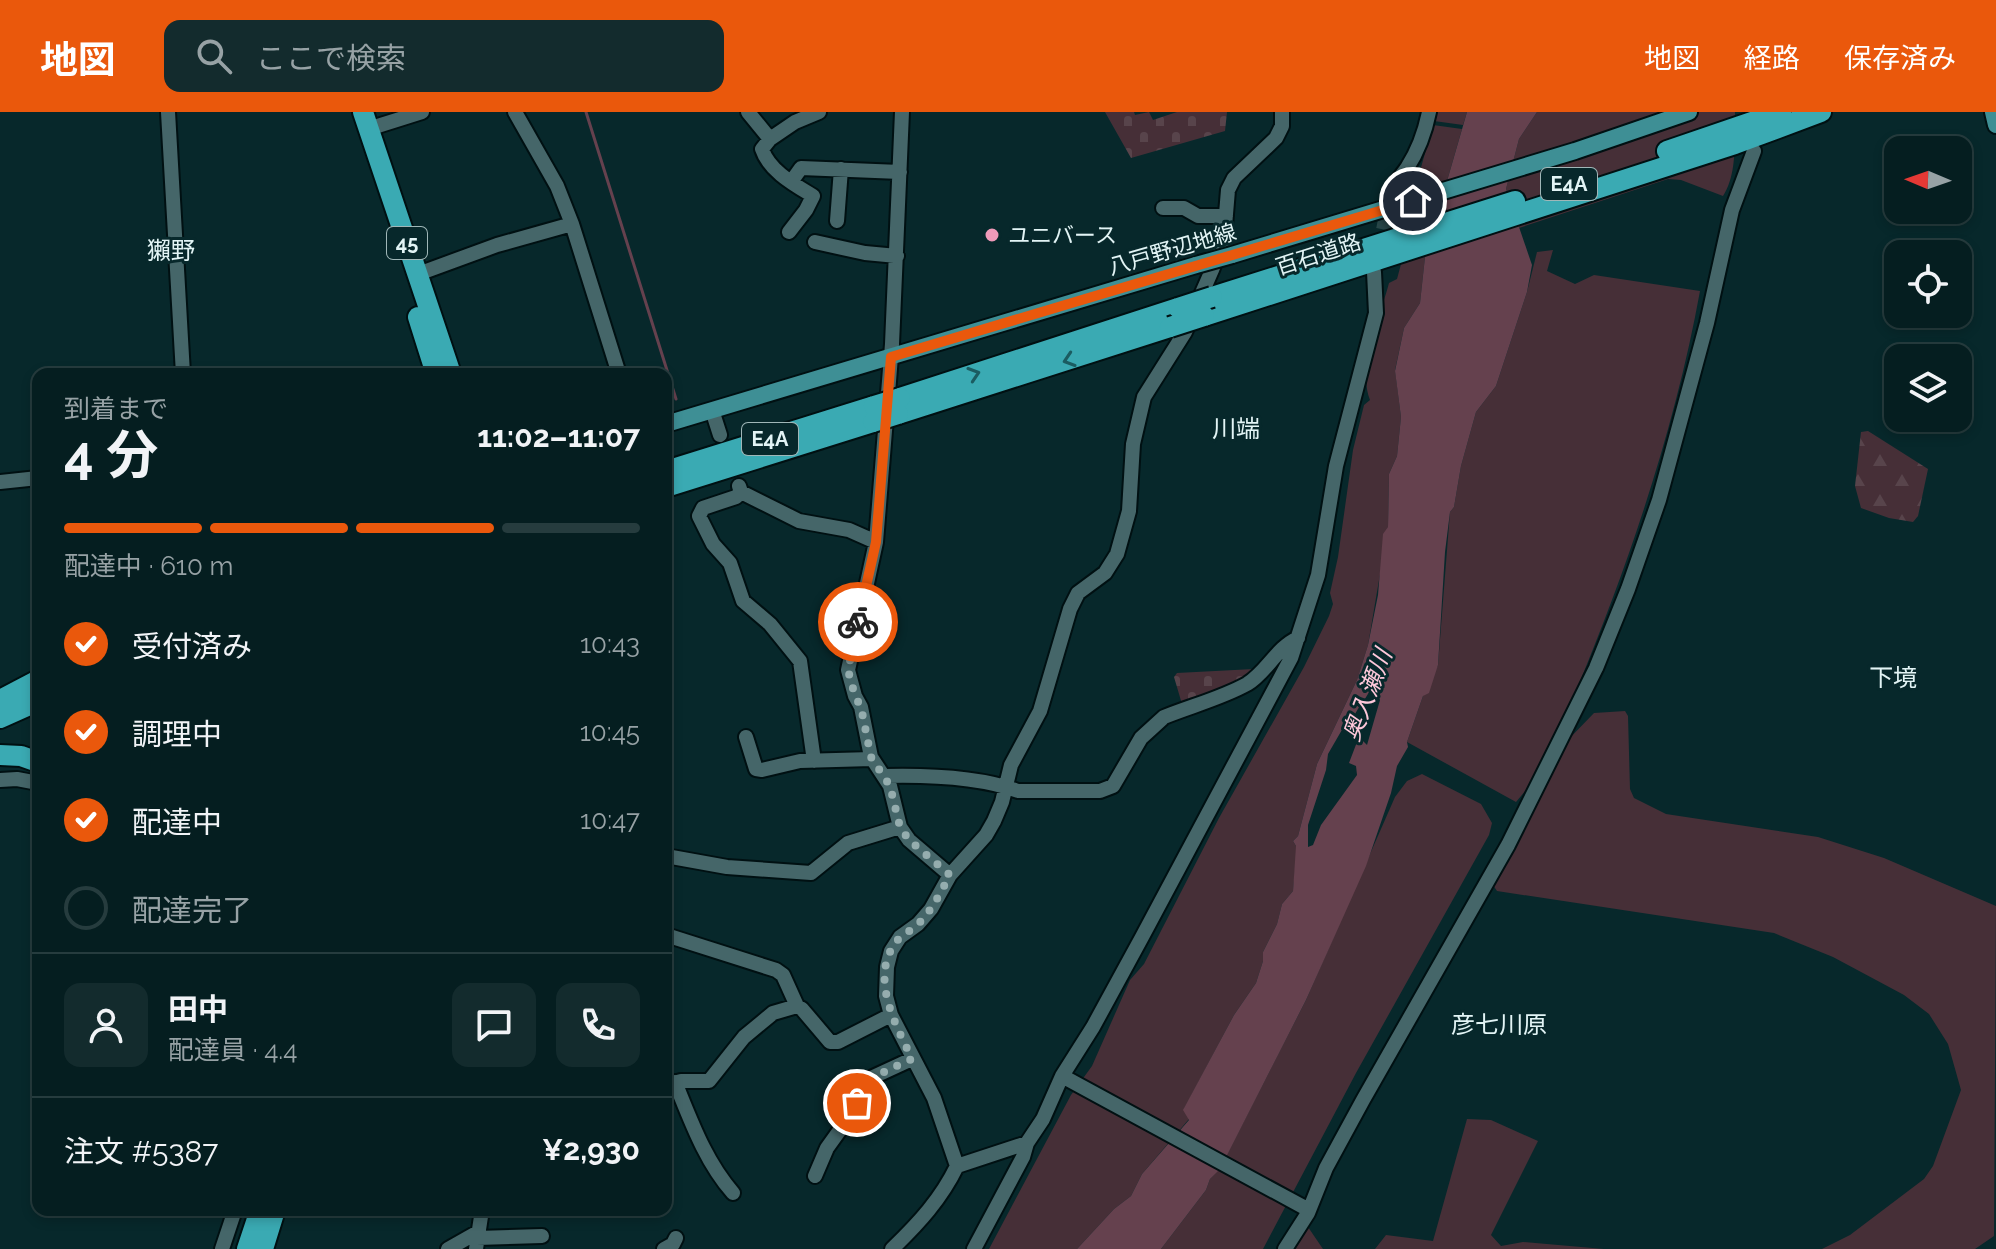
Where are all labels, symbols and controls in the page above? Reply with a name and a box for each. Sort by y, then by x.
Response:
search box [164,20,724,92]
icon: search [192,34,236,78]
text: 地図 [40,37,116,82]
text: ここで検索 [256,41,406,76]
text: 地図 [1644,42,1700,75]
text: 経路 [1744,42,1800,75]
text: 保存済み [1844,42,1956,75]
north arrow [1884,136,1972,224]
map controls [1884,136,1972,432]
pin [1379,167,1447,235]
road number: E4A [1541,168,1597,200]
icon: home [1391,179,1435,223]
street label: 八戸野辺地線 [1105,218,1239,280]
place label: ユニバース [1008,222,1117,248]
marker: ユニバース [983,226,1001,244]
road number: 45 [387,227,427,259]
street label: 百石道路 [1272,228,1364,280]
district label: 獺野 [147,236,195,265]
button: locate [1884,240,1972,328]
button: layers [1884,344,1972,432]
one-way arrow [1063,351,1077,367]
one-way arrow [967,367,981,383]
text: 到着まで [64,394,168,424]
district label: 川端 [1212,414,1260,443]
text: 11:02–11:07 [477,419,640,454]
road number: E4A [742,423,798,455]
text: 4 分 [64,424,158,485]
text: 配達中 · 610 m [64,551,233,581]
courier [818,582,898,662]
icon: bike [836,600,880,644]
icon: check [64,622,108,666]
text: 受付済み [132,629,252,664]
text: 10:43 [580,629,640,659]
water label: 奥入瀬川 [1336,642,1399,745]
district label: 下境 [1869,663,1917,692]
icon: check [64,710,108,754]
text: 調理中 [132,717,222,752]
text: 10:45 [580,717,640,747]
icon: check [64,798,108,842]
text: 配達中 [132,805,222,840]
text: 10:47 [580,805,640,835]
text: 配達完了 [132,893,252,928]
button: person [64,983,148,1067]
button: chat [452,983,536,1067]
button: phone [556,983,640,1067]
text: 田中 [168,992,228,1027]
district label: 彦七川原 [1451,1010,1547,1039]
text: 配達員 · 4.4 [168,1035,297,1065]
pin [823,1069,891,1137]
icon: bag [835,1081,879,1125]
text: ¥2,930 [542,1132,640,1167]
text: 注文 #5387 [64,1134,218,1169]

